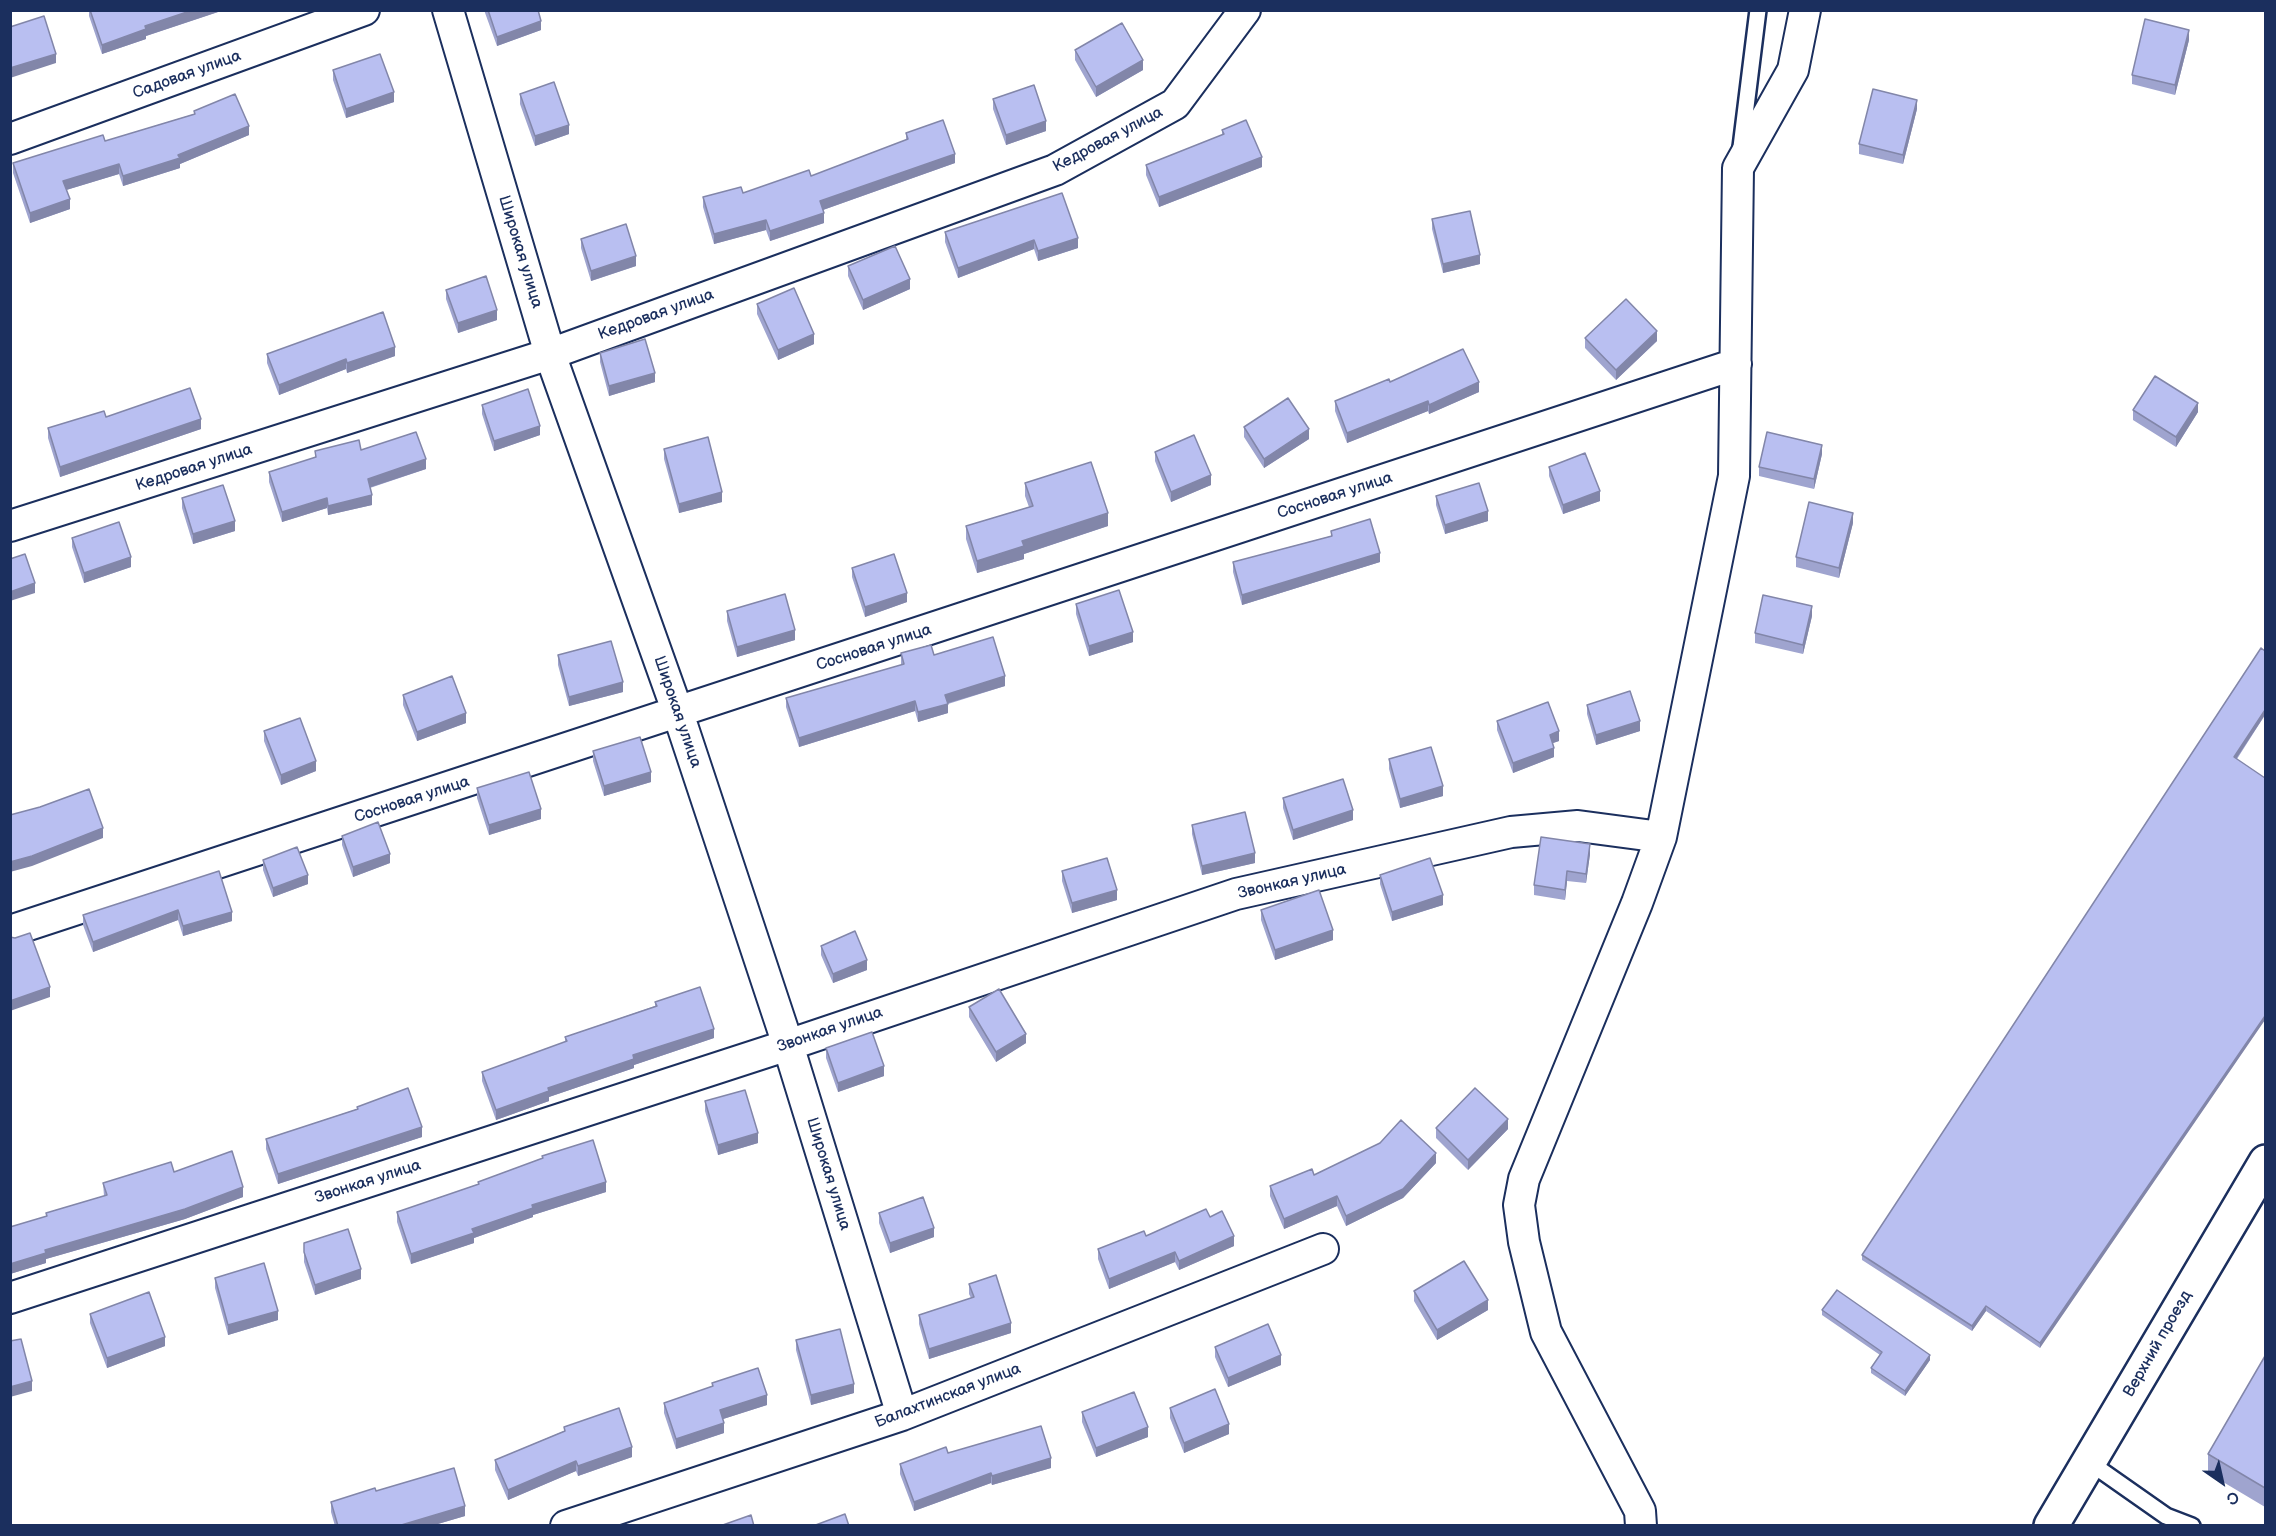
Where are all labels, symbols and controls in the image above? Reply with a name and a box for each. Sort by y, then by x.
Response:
street label: Садовая улица [130,47,244,103]
street label: Кедровая улица [1050,103,1166,177]
street label: Широкая улица [494,193,546,311]
street label: Кедровая улица [596,285,716,345]
street label: Кедровая улица [133,440,255,496]
street label: Сосновая улица [1275,468,1395,524]
street label: Сосновая улица [814,620,934,676]
street label: Широкая улица [649,654,705,770]
street label: Сосновая улица [352,772,472,828]
street label: Звонкая улица [1236,860,1348,904]
street label: Звонкая улица [775,1003,885,1057]
street label: Широкая улица [802,1115,854,1233]
street label: Звонкая улица [313,1156,423,1208]
street label: Верхний проезд [2120,1287,2196,1401]
street label: Балахтинская улица [872,1359,1024,1433]
north arrow [2192,1452,2252,1512]
text: С [2222,1486,2242,1508]

